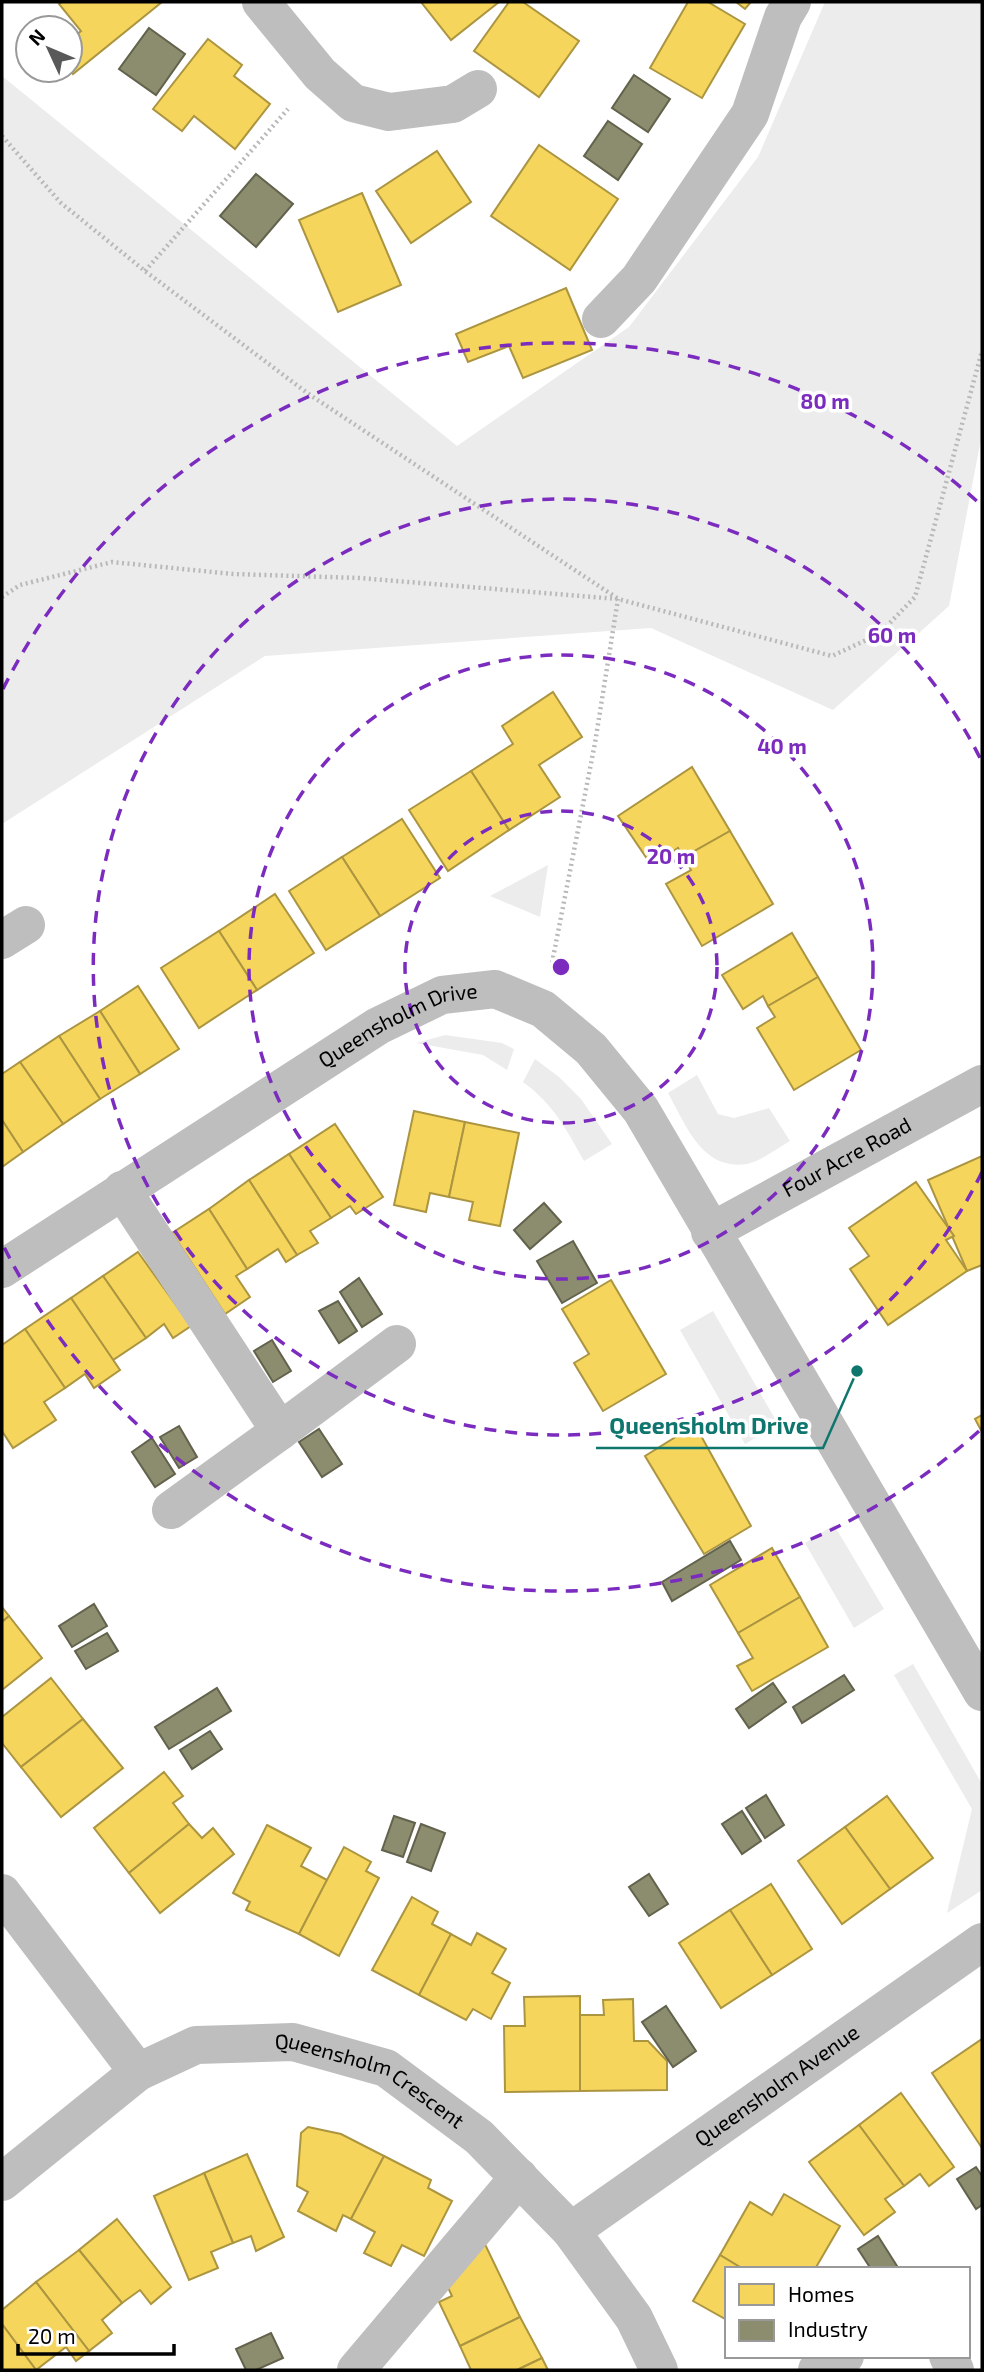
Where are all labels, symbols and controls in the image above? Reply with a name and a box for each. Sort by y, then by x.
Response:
north arrow [14,14,84,84]
text: N [23,24,49,50]
text: 80 m [800,388,850,413]
text: 60 m [868,622,916,647]
text: 40 m [757,733,807,758]
text: 20 m [647,843,695,868]
centre of rings [549,955,573,979]
street label: Queensholm Drive [313,977,479,1073]
street label: Four Acre Road [778,1111,915,1201]
callout: Queensholm Drive [596,1404,823,1448]
text: Queensholm Drive [609,1411,809,1440]
street label: Queensholm Avenue [689,2019,863,2152]
street label: Queensholm Crescent [274,2027,470,2133]
legend [725,2267,970,2358]
text: Homes [788,2281,854,2306]
scale bar [18,2312,173,2356]
text: Industry [788,2316,868,2341]
text: 20 m [28,2323,76,2348]

